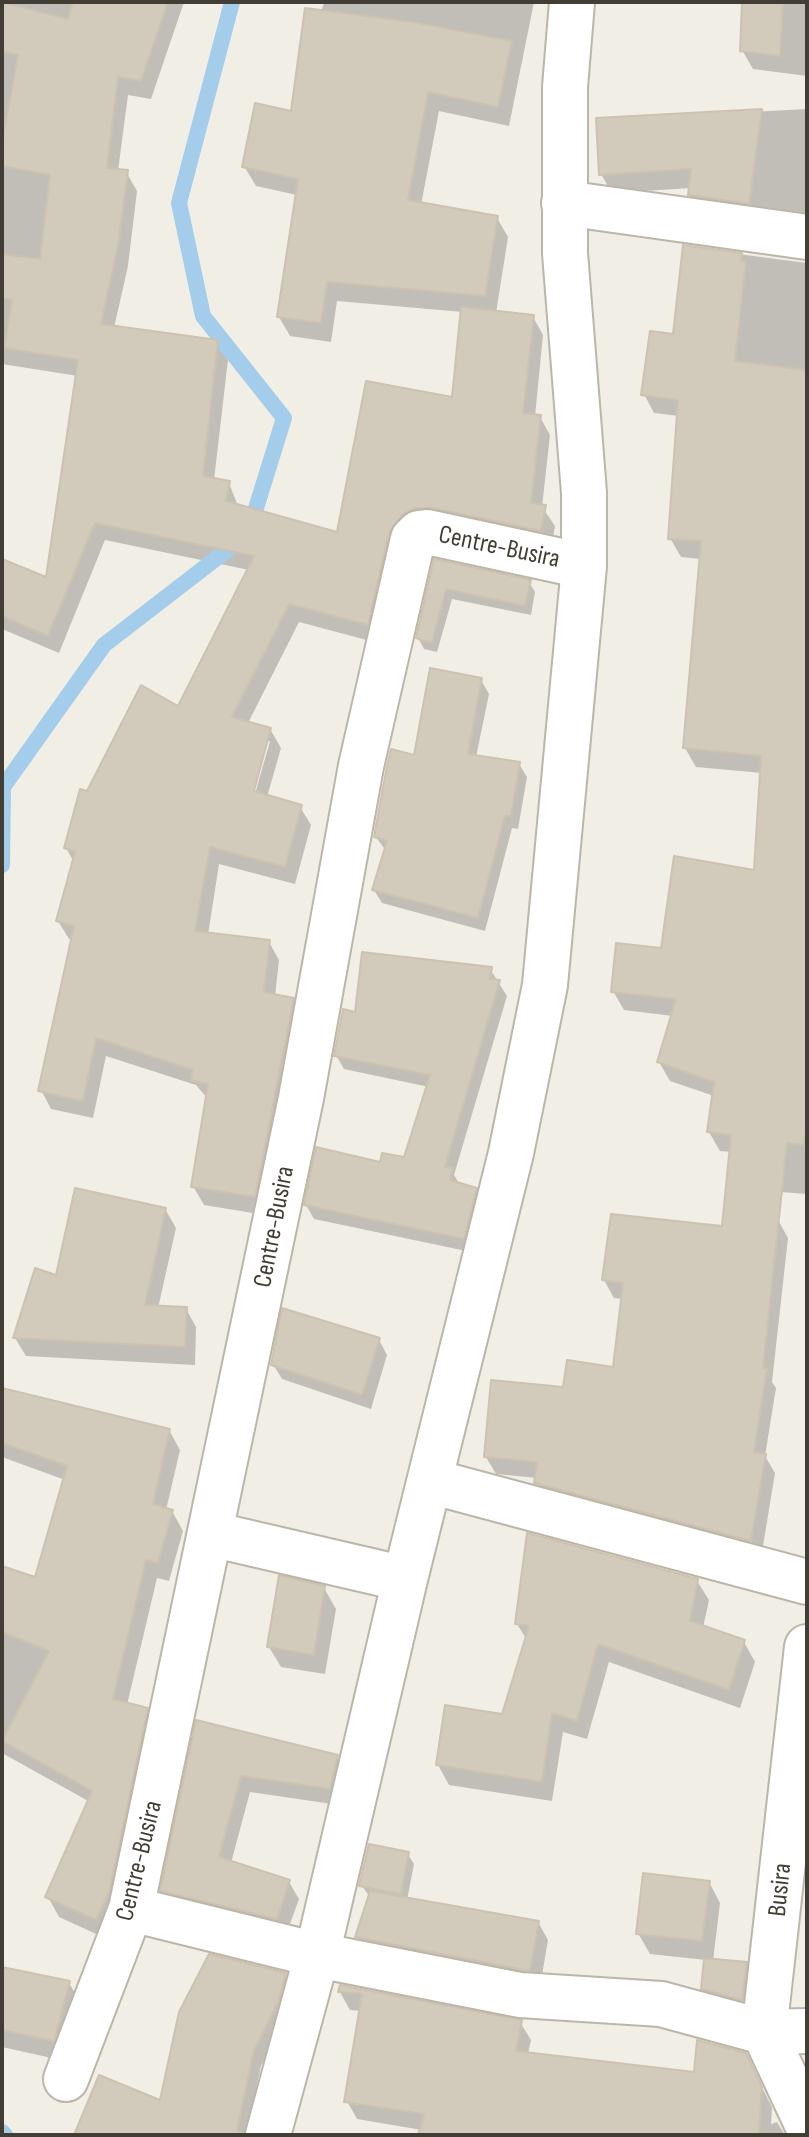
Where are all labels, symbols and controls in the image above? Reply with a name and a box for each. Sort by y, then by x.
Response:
street label: Centre-Busira [436,520,562,576]
street label: Centre-Busira [248,1164,302,1290]
street label: Centre-Busira [110,1798,170,1924]
street label: Busira [763,1862,799,1918]

